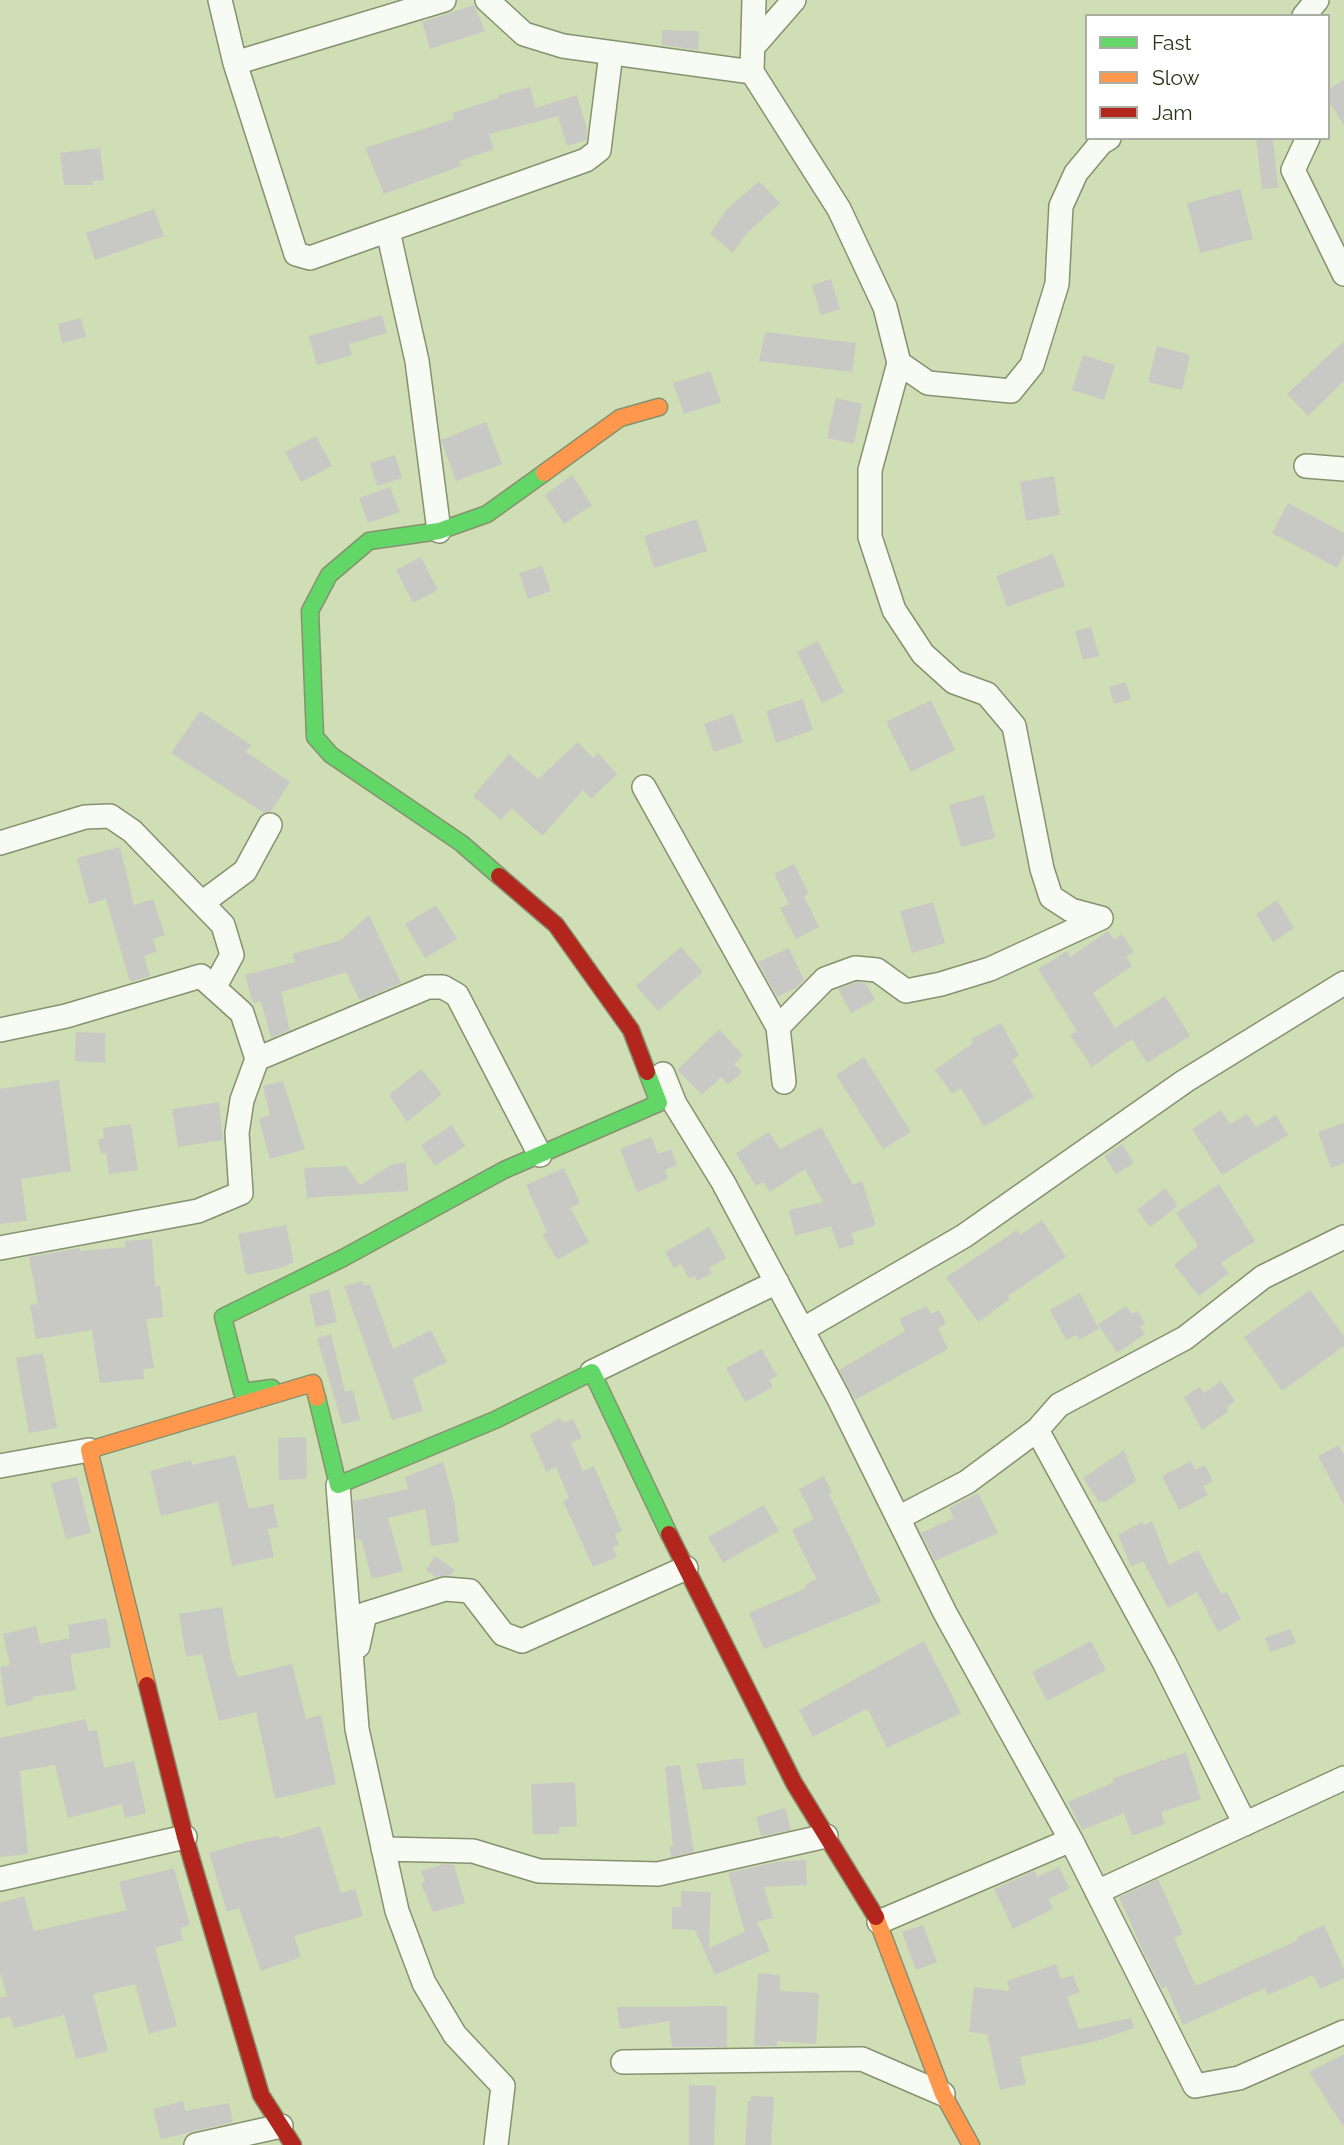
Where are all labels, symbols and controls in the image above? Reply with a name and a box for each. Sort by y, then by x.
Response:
legend [1085,14,1330,140]
text: Fast [1152,30,1192,55]
text: Slow [1152,65,1200,90]
text: Jam [1152,100,1193,125]

